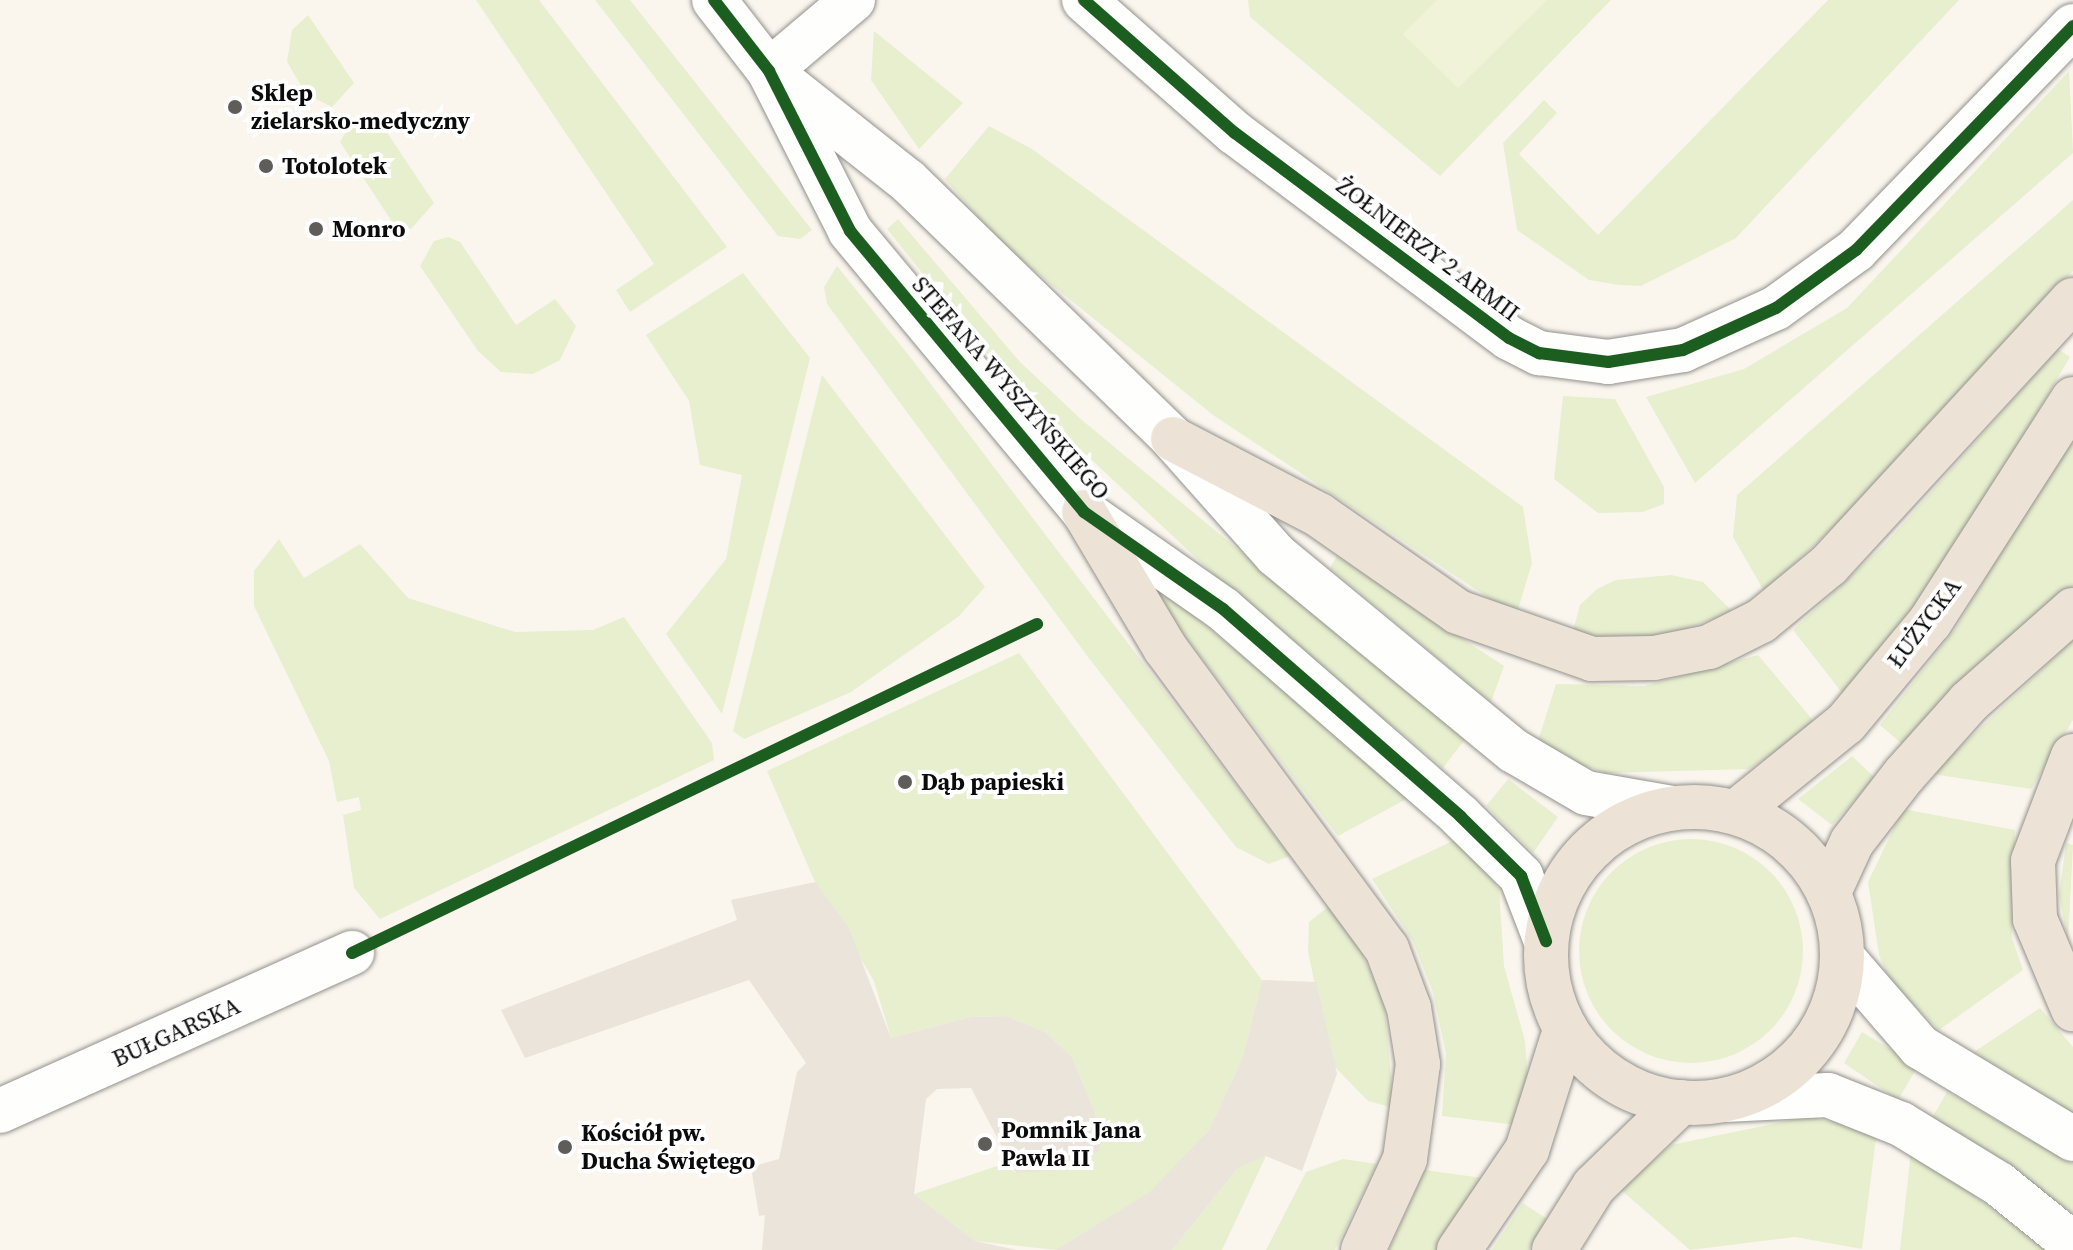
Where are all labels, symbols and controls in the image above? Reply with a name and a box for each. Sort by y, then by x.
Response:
place label: Sklep zielarsko-medyczny [251,79,470,135]
marker: Sklep zielarsko-medyczny [226,98,244,116]
place label: Totolotek [282,152,387,180]
marker: Totolotek [257,157,275,175]
street label: ŻOŁNIERZY 2 ARMII [1331,171,1525,327]
place label: Monro [332,215,406,243]
marker: Monro [307,220,325,238]
street label: STEFANA WYSZYŃSKIEGO [906,270,1116,506]
street label: ŁUŻYCKA [1881,573,1967,673]
place label: Dąb papieski [921,768,1064,796]
marker: Dąb papieski [896,773,914,791]
street label: BUŁGARSKA [108,991,244,1073]
place label: Pomnik Jana Pawla II [1001,1116,1141,1172]
place label: Kościół pw. Ducha Świętego [581,1119,755,1175]
marker: Pomnik Jana Pawla II [976,1135,994,1153]
marker: Kościół pw. Ducha Świętego [556,1138,574,1156]

